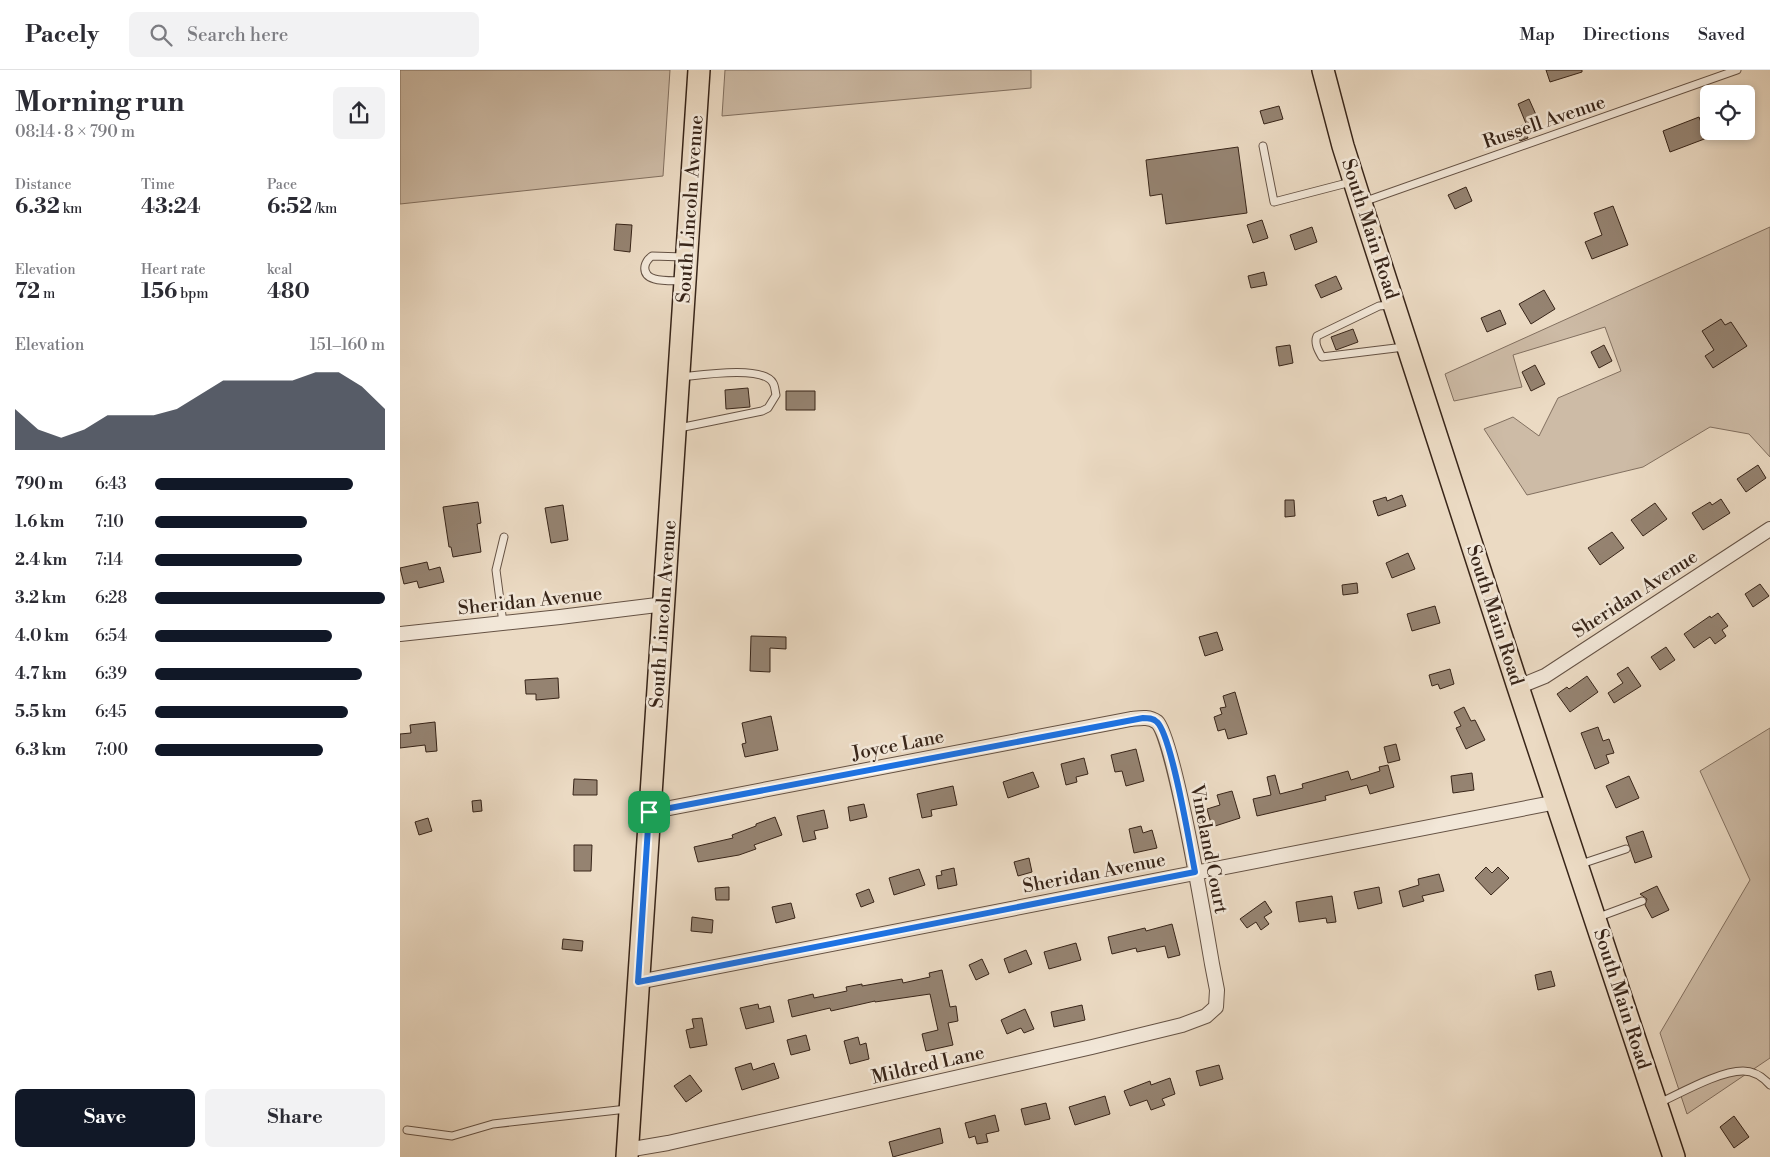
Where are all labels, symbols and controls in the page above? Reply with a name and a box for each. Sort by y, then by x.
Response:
search box [129,12,479,57]
text: Pacely [25,20,99,50]
icon: search [147,21,175,49]
text: Search here [187,23,288,47]
text: Map [1519,23,1555,46]
text: Directions [1583,23,1670,46]
text: Saved [1698,23,1745,46]
text: Morning run [15,85,184,120]
map controls [1700,85,1755,140]
button: locate [1700,85,1755,140]
button: share [333,87,385,139]
street label: Russell Avenue [1480,90,1608,154]
street label: South Lincoln Avenue [671,114,709,304]
text: 08:14 · 8 × 790 m [15,122,135,142]
street label: South Main Road [1336,156,1404,303]
text: Distance [15,176,72,194]
text: Time [141,176,175,194]
text: Pace [267,176,297,194]
text: 6.32 [15,194,60,220]
text: 43:24 [141,194,201,220]
text: 6:52 [267,194,312,220]
text: km [60,200,82,218]
text: /km [312,200,337,218]
text: Elevation [15,261,76,279]
text: Heart rate [141,261,206,279]
text: kcal [267,261,292,279]
text: 72 [15,279,40,305]
text: 156 [141,279,177,305]
text: 480 [267,279,310,305]
text: m [40,285,55,303]
text: bpm [177,285,209,303]
text: Elevation [15,335,84,355]
text: 151–160 m [310,335,385,355]
text: 790 m [15,474,63,494]
text: 6:43 [95,474,127,494]
text: 1.6 km [15,512,64,532]
text: 7:10 [95,512,124,532]
street label: South Lincoln Avenue [644,519,682,709]
street label: South Main Road [1461,542,1529,689]
street label: Sheridan Avenue [1568,544,1702,644]
text: 2.4 km [15,550,67,570]
text: 7:14 [95,550,123,570]
street label: Sheridan Avenue [457,581,603,621]
text: 3.2 km [15,588,66,608]
text: 6:28 [95,588,127,608]
text: 4.0 km [15,626,69,646]
text: 6:54 [95,626,127,646]
text: 4.7 km [15,664,67,684]
text: 6:39 [95,664,127,684]
text: 5.5 km [15,702,66,722]
text: 6:45 [95,702,127,722]
street label: Joyce Lane [849,724,946,766]
text: 6.3 km [15,740,66,760]
text: 7:00 [95,740,128,760]
street label: Vineland Court [1185,781,1233,916]
pin [628,791,670,833]
icon: arrive [635,798,663,826]
street label: Sheridan Avenue [1021,847,1167,899]
street label: South Main Road [1588,926,1656,1073]
street label: Mildred Lane [869,1040,987,1090]
button: Save [15,1089,195,1147]
button: Share [205,1089,385,1147]

